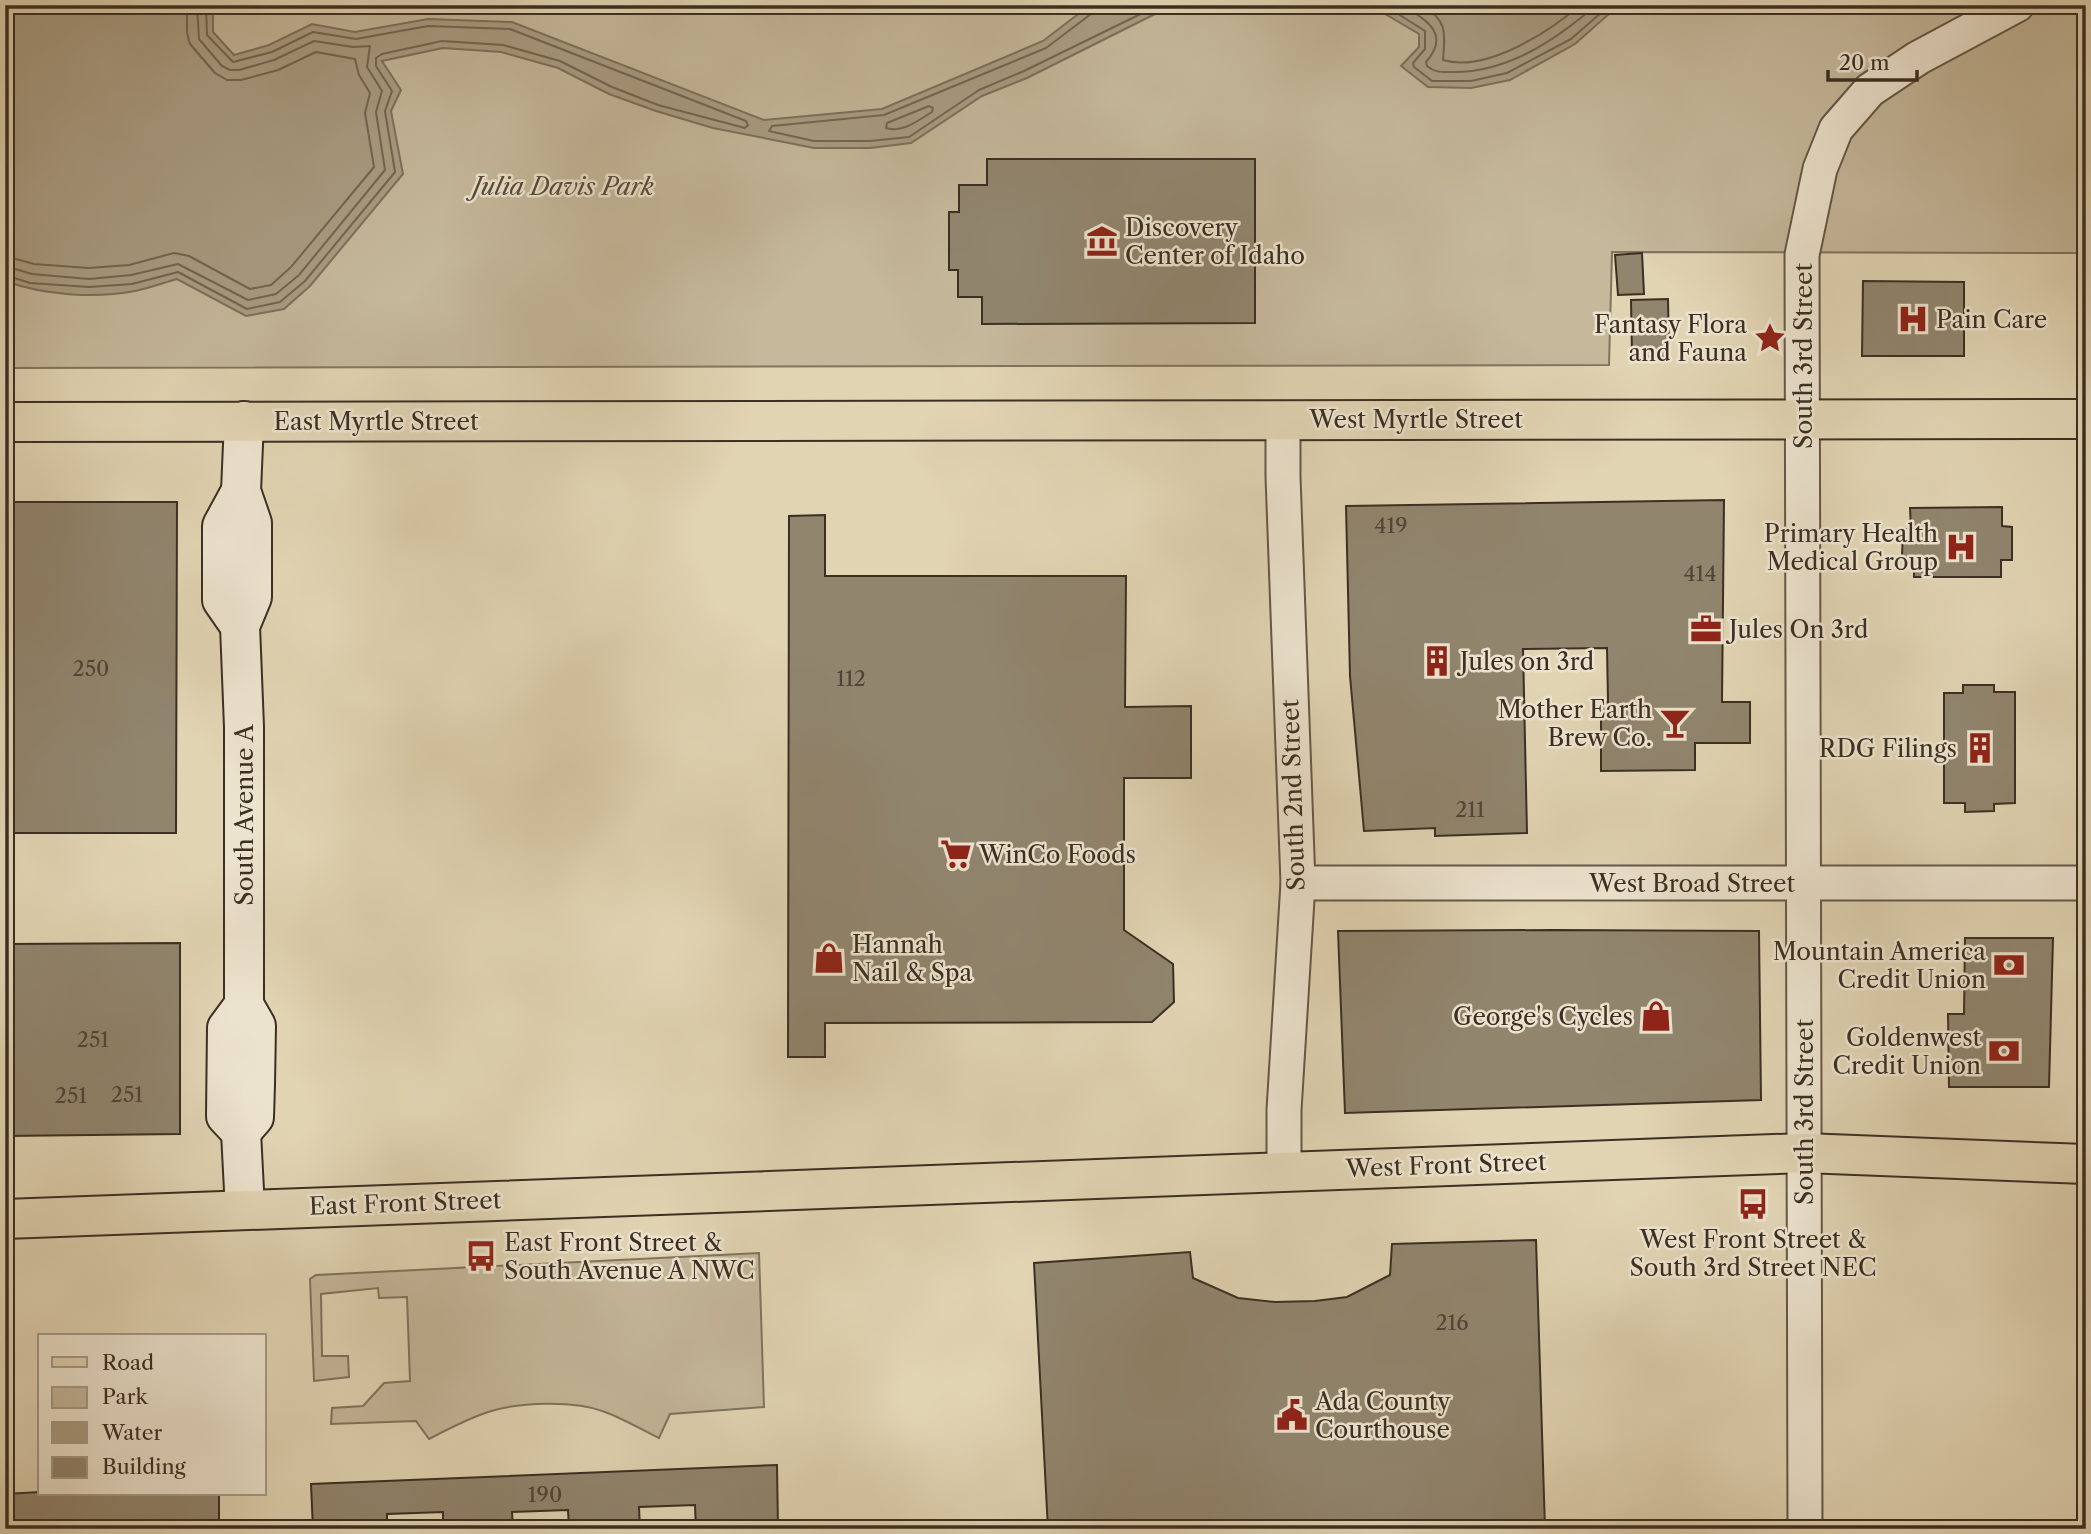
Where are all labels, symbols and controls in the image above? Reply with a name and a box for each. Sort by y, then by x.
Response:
scale bar [1828,38,1918,82]
text: 20 m [1839,50,1890,75]
park label: Julia Davis Park [465,172,654,201]
place label: Discovery Center of Idaho [1125,213,1305,270]
museum icon: Discovery Center of Idaho [1085,224,1119,258]
street label: South 3rd Street [1789,263,1818,449]
hospital icon: Pain Care [1896,302,1930,336]
place label: Pain Care [1936,305,2047,334]
place label: Fantasy Flora and Fauna [1594,310,1747,367]
place icon: Fantasy Flora and Fauna [1753,321,1787,355]
street label: West Myrtle Street [1308,405,1523,434]
street label: East Myrtle Street [274,407,479,436]
house number: 419 [1374,513,1408,538]
place label: Primary Health Medical Group [1764,519,1938,576]
hospital icon: Primary Health Medical Group [1944,530,1978,564]
house number: 414 [1683,561,1717,586]
office icon: Jules On 3rd [1689,612,1723,646]
place label: Jules On 3rd [1725,615,1869,644]
building icon: Jules on 3rd [1420,644,1454,678]
place label: Jules on 3rd [1456,647,1595,676]
house number: 250 [73,656,109,681]
house number: 112 [836,666,866,691]
place label: Mother Earth Brew Co. [1498,695,1652,752]
street label: South 2nd Street [1275,698,1311,891]
bar icon: Mother Earth Brew Co. [1658,706,1692,740]
street label: South Avenue A [230,723,259,906]
building icon: RDG Filings [1963,731,1997,765]
place label: RDG Filings [1819,734,1957,763]
house number: 211 [1455,797,1485,822]
supermarket icon: WinCo Foods [939,837,973,871]
place label: WinCo Foods [978,840,1136,869]
street label: West Broad Street [1588,869,1795,898]
place label: Hannah Nail & Spa [852,930,973,987]
place label: Mountain America Credit Union [1773,937,1986,994]
shop icon: Hannah Nail & Spa [812,941,846,975]
bank icon: Mountain America Credit Union [1992,948,2026,982]
shop icon: George's Cycles [1639,999,1673,1033]
place label: George's Cycles [1453,1002,1633,1031]
street label: South 3rd Street [1790,1019,1819,1205]
place label: Goldenwest Credit Union [1832,1023,1982,1080]
house number: 251 [77,1027,109,1052]
bank icon: Goldenwest Credit Union [1987,1034,2021,1068]
house number: 251 [111,1082,143,1107]
house number: 251 [55,1083,87,1108]
street label: West Front Street [1344,1147,1547,1183]
street label: East Front Street [308,1185,502,1221]
bus stop icon: West Front Street & South 3rd Street NEC [1736,1187,1770,1221]
place label: West Front Street & South 3rd Street NEC [1629,1225,1877,1282]
place label: East Front Street & South Avenue A NWC [504,1228,755,1285]
bus stop icon: East Front Street & South Avenue A NWC [464,1239,498,1273]
house number: 216 [1435,1310,1469,1335]
legend [38,1334,266,1496]
text: Road [102,1350,154,1375]
text: Park [102,1384,148,1409]
place label: Ada County Courthouse [1314,1387,1451,1444]
public building icon: Ada County Courthouse [1275,1398,1309,1432]
text: Water [101,1420,162,1445]
text: Building [102,1454,187,1479]
house number: 190 [528,1482,562,1507]

